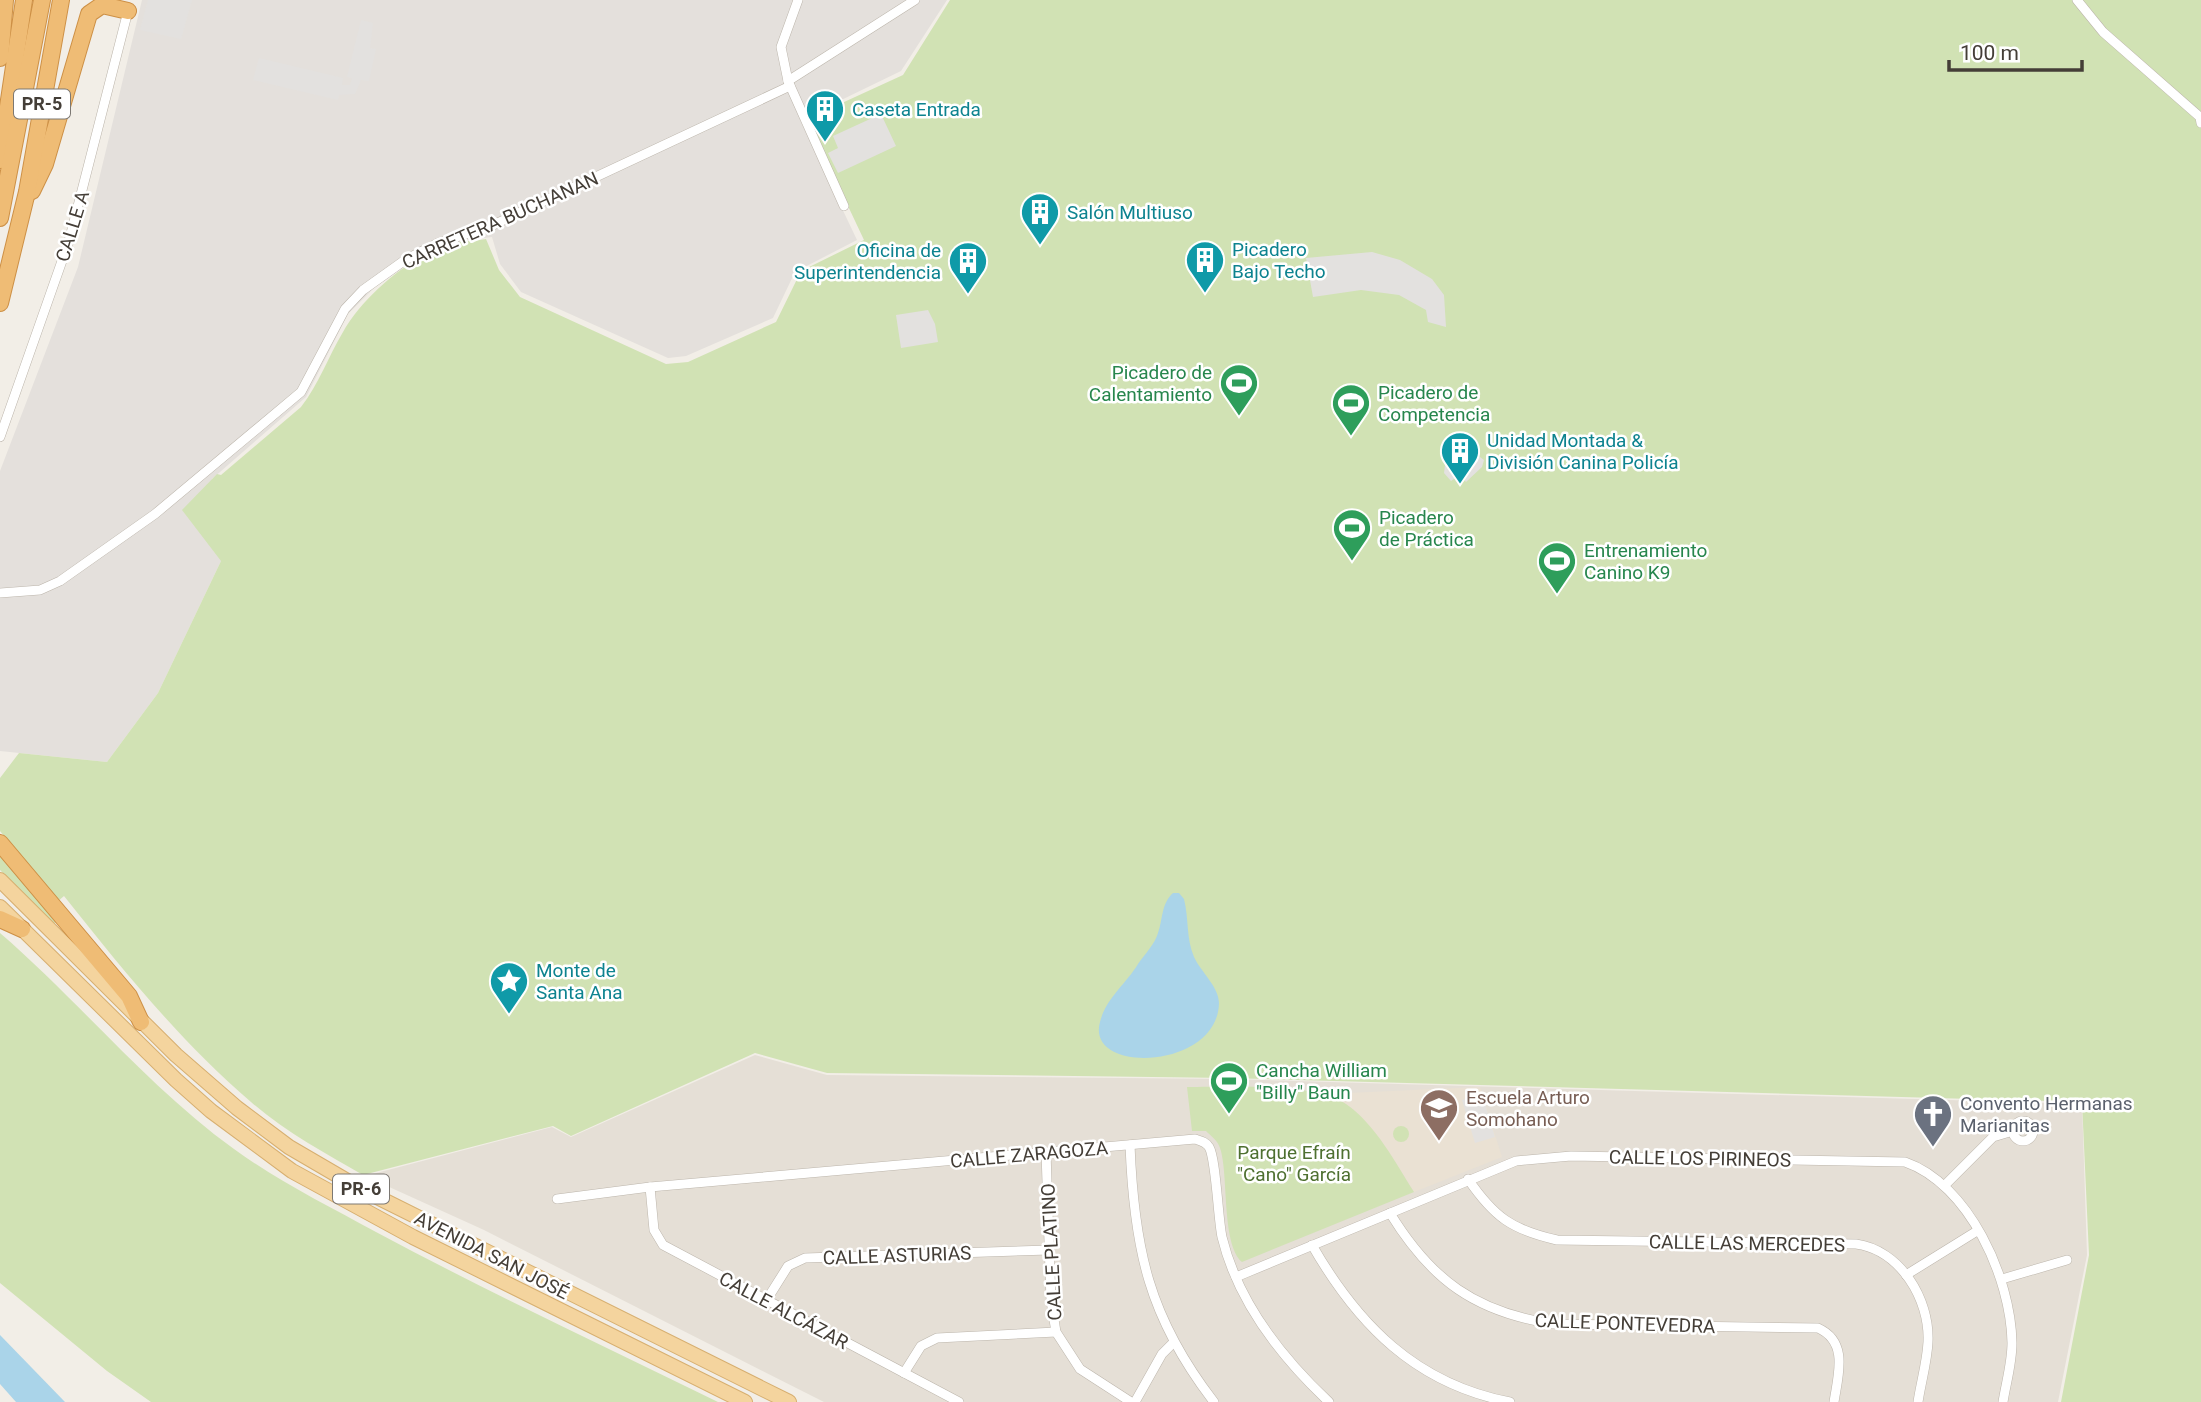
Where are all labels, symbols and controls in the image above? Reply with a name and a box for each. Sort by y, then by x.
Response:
scale bar [1949,28,2082,72]
text: 100 m [1960,41,2019,65]
building icon: Caseta Entrada [804,88,846,143]
road number: PR-5 [14,90,70,119]
place label: Caseta Entrada [852,98,981,121]
street label: CARRETERA BUCHANAN [398,167,602,274]
street label: CALLE A [51,187,94,264]
building icon: Salón Multiuso [1019,191,1061,246]
place label: Salón Multiuso [1067,201,1193,224]
place label: Picadero Bajo Techo [1232,238,1326,283]
place label: Oficina de Superintendencia [794,239,941,284]
building icon: Picadero Bajo Techo [1184,239,1226,294]
building icon: Oficina de Superintendencia [947,240,989,295]
place label: Picadero de Calentamiento [1089,361,1212,406]
sports icon: Picadero de Calentamiento [1218,362,1260,417]
place label: Picadero de Competencia [1378,381,1490,426]
sports icon: Picadero de Competencia [1330,382,1372,437]
place label: Unidad Montada & División Canina Policía [1487,429,1679,474]
building icon: Unidad Montada & División Canina Policía [1439,430,1481,485]
place label: Picadero de Práctica [1379,506,1474,551]
sports icon: Picadero de Práctica [1331,507,1373,562]
place label: Entrenamiento Canino K9 [1584,539,1707,584]
sports icon: Entrenamiento Canino K9 [1536,540,1578,595]
place label: Monte de Santa Ana [536,959,623,1004]
place icon: Monte de Santa Ana [488,960,530,1015]
place label: Cancha William "Billy" Baun [1256,1059,1387,1104]
sports icon: Cancha William "Billy" Baun [1208,1060,1250,1115]
place label: Escuela Arturo Somohano [1466,1086,1590,1131]
school or university icon: Escuela Arturo Somohano [1418,1087,1460,1142]
place label: Convento Hermanas Marianitas [1960,1092,2133,1137]
church icon: Convento Hermanas Marianitas [1912,1093,1954,1148]
street label: CALLE ZARAGOZA [949,1136,1110,1173]
park label: Parque Efraín "Cano" García [1237,1141,1351,1186]
street label: CALLE LOS PIRINEOS [1609,1145,1791,1172]
road number: PR-6 [333,1174,389,1204]
street label: CALLE PLATINO [1036,1183,1067,1321]
street label: AVENIDA SAN JOSÉ [411,1207,573,1304]
street label: CALLE LAS MERCEDES [1649,1230,1845,1257]
street label: CALLE ASTURIAS [822,1241,972,1270]
street label: CALLE ALCÁZAR [715,1267,853,1354]
street label: CALLE PONTEVEDRA [1534,1309,1716,1338]

